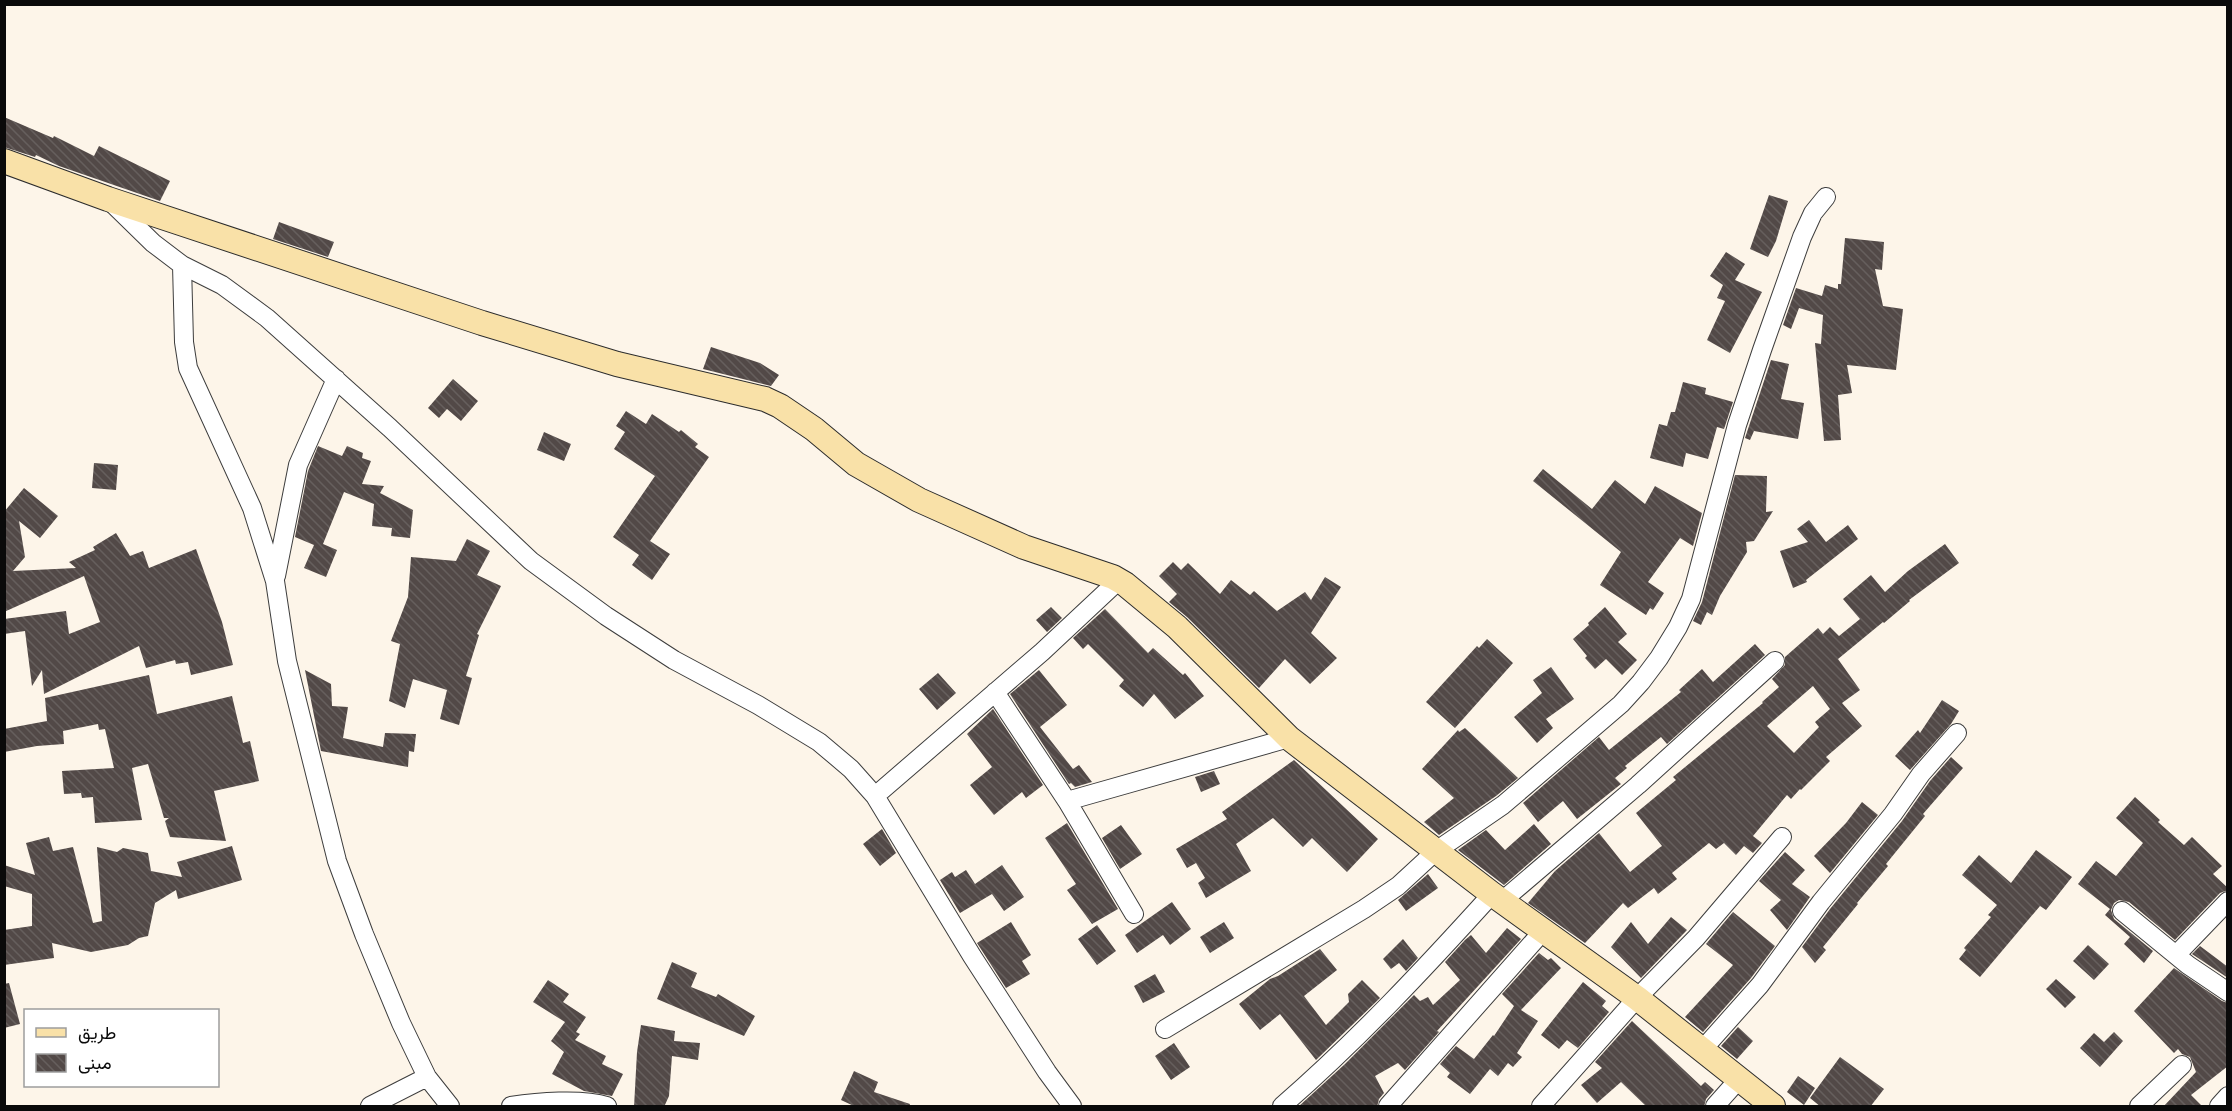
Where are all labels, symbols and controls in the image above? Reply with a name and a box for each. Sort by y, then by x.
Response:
legend [24,1009,219,1087]
text: طريق [78,1022,116,1044]
text: مبنى [78,1052,112,1074]

